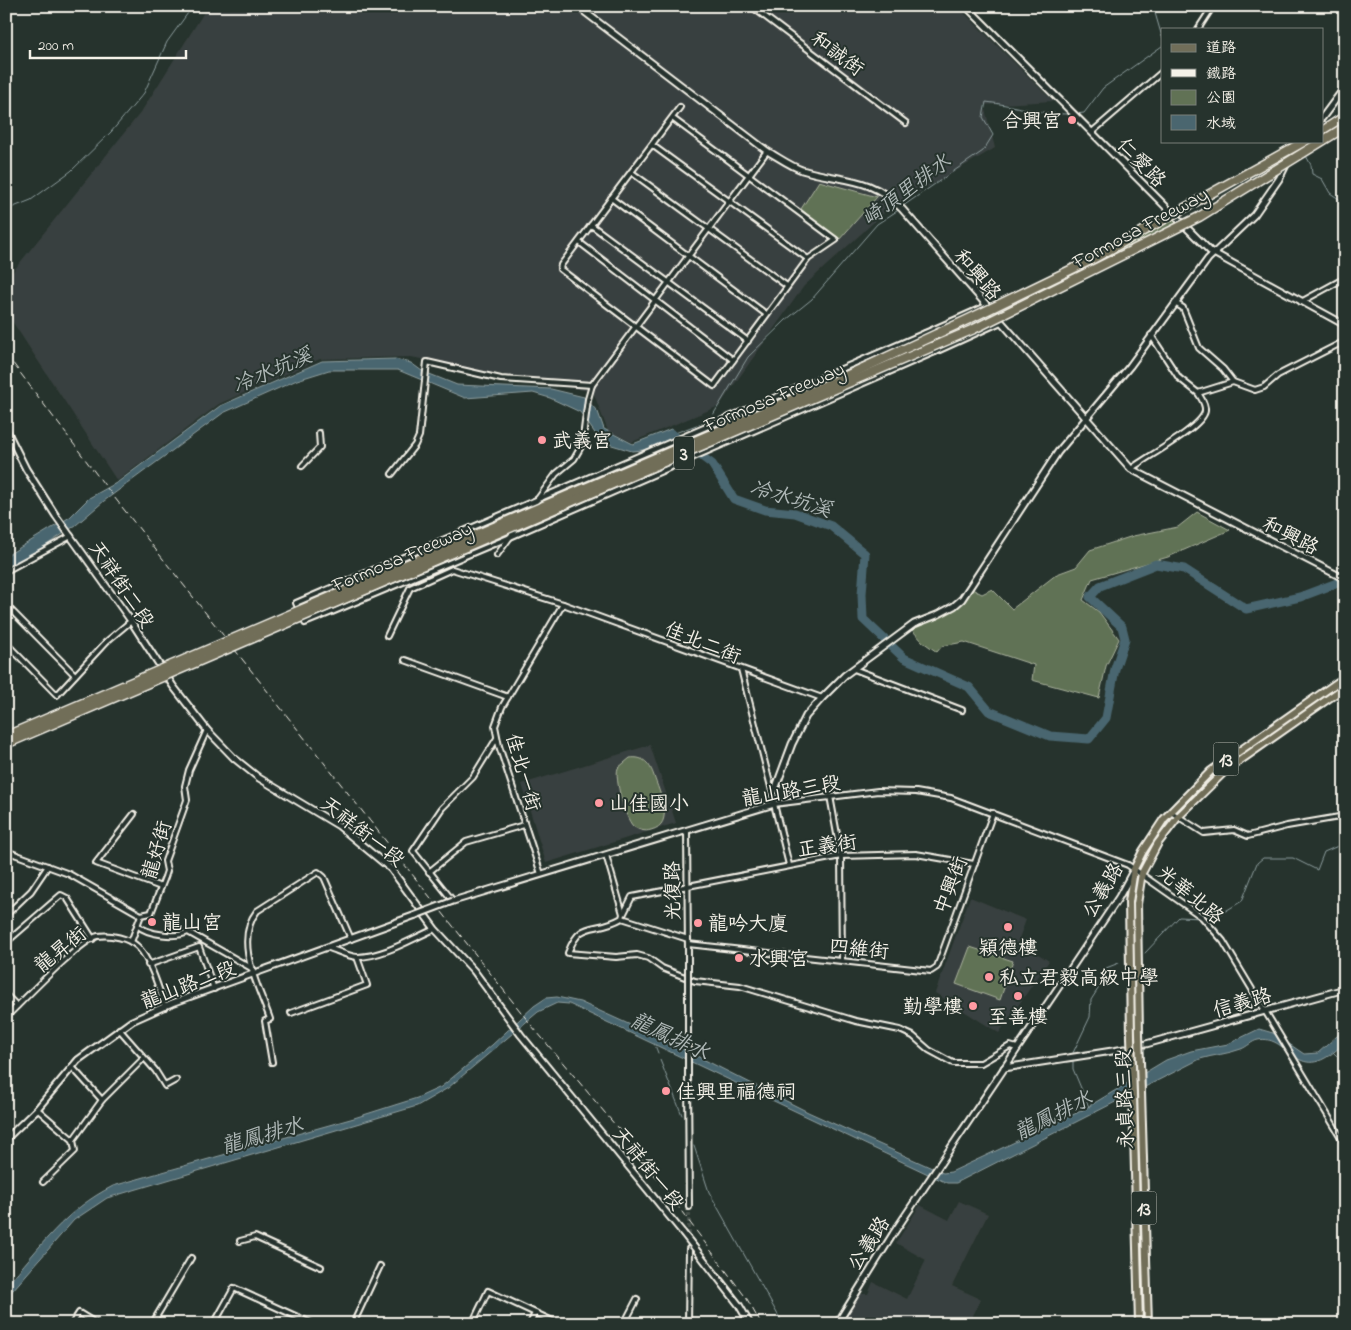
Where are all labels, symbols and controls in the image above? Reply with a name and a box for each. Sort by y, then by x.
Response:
street label: 和誠街 [804,25,869,85]
scale bar [30,28,186,60]
legend [1161,28,1324,142]
text: 200 m [38,35,74,57]
text: 道路 [1206,37,1236,59]
text: 鐵路 [1206,63,1236,85]
text: 公園 [1206,87,1236,109]
place label: 合興宮 [1002,108,1062,137]
text: 水域 [1206,113,1236,135]
marker: 合興宮 [1066,114,1078,126]
street label: 仁愛路 [1109,132,1172,196]
water label: 崎頂里排水 [856,147,959,235]
street label: Formosa Freeway [1067,181,1214,278]
street label: 和興路 [945,243,1007,309]
water label: 冷水坑溪 [228,341,318,402]
street label: Formosa Freeway [699,356,850,441]
place label: 武義宮 [552,428,612,457]
marker: 武義宮 [536,434,548,446]
road number: 3 [674,436,694,469]
water label: 冷水坑溪 [746,473,836,527]
street label: 和興路 [1257,511,1324,564]
street label: Formosa Freeway [327,516,478,601]
street label: 天祥街二段 [80,536,160,635]
street label: 佳北二街 [660,616,745,673]
street label: 佳北一街 [497,730,547,815]
road number: 13 [1214,742,1238,776]
street label: 龍山路三段 [740,769,843,815]
street label: 天祥街一段 [313,791,410,875]
place label: 山佳國小 [609,791,689,820]
marker: 山佳國小 [593,797,605,809]
street label: 龍好街 [136,818,181,884]
street label: 正義街 [796,829,859,866]
street label: 中興街 [928,853,977,919]
street label: 公義路 [1076,857,1133,924]
street label: 光華北路 [1149,859,1230,933]
street label: 光復路 [659,860,690,921]
place label: 龍山宮 [162,910,222,939]
place label: 龍吟大廈 [708,911,788,940]
marker: 龍山宮 [146,916,158,928]
marker: 龍吟大廈 [692,917,704,929]
street label: 龍昇街 [29,921,94,981]
marker: 穎德樓 [1002,921,1014,933]
street label: 四維街 [827,933,890,968]
place label: 穎德樓 [978,935,1038,964]
place label: 水興宮 [749,946,809,975]
marker: 水興宮 [733,952,745,964]
street label: 龍山路二段 [137,955,241,1018]
place label: 私立君毅高級中學 [999,965,1159,994]
marker: 私立君毅高級中學 [983,971,995,983]
street label: 信義路 [1210,982,1276,1027]
marker: 至善樓 [1012,990,1024,1002]
place label: 勤學樓 [903,994,963,1023]
marker: 勤學樓 [967,1000,979,1012]
place label: 至善樓 [988,1004,1048,1033]
water label: 龍鳳排水 [625,1006,714,1070]
street label: 永貞路三段 [1110,1048,1143,1149]
place label: 佳興里福德祠 [676,1079,796,1108]
water label: 龍鳳排水 [1010,1084,1099,1149]
marker: 佳興里福德祠 [660,1085,672,1097]
water label: 龍鳳排水 [218,1111,308,1163]
street label: 天祥街一段 [604,1122,690,1218]
road number: 13 [1132,1192,1156,1224]
street label: 公義路 [842,1210,899,1277]

